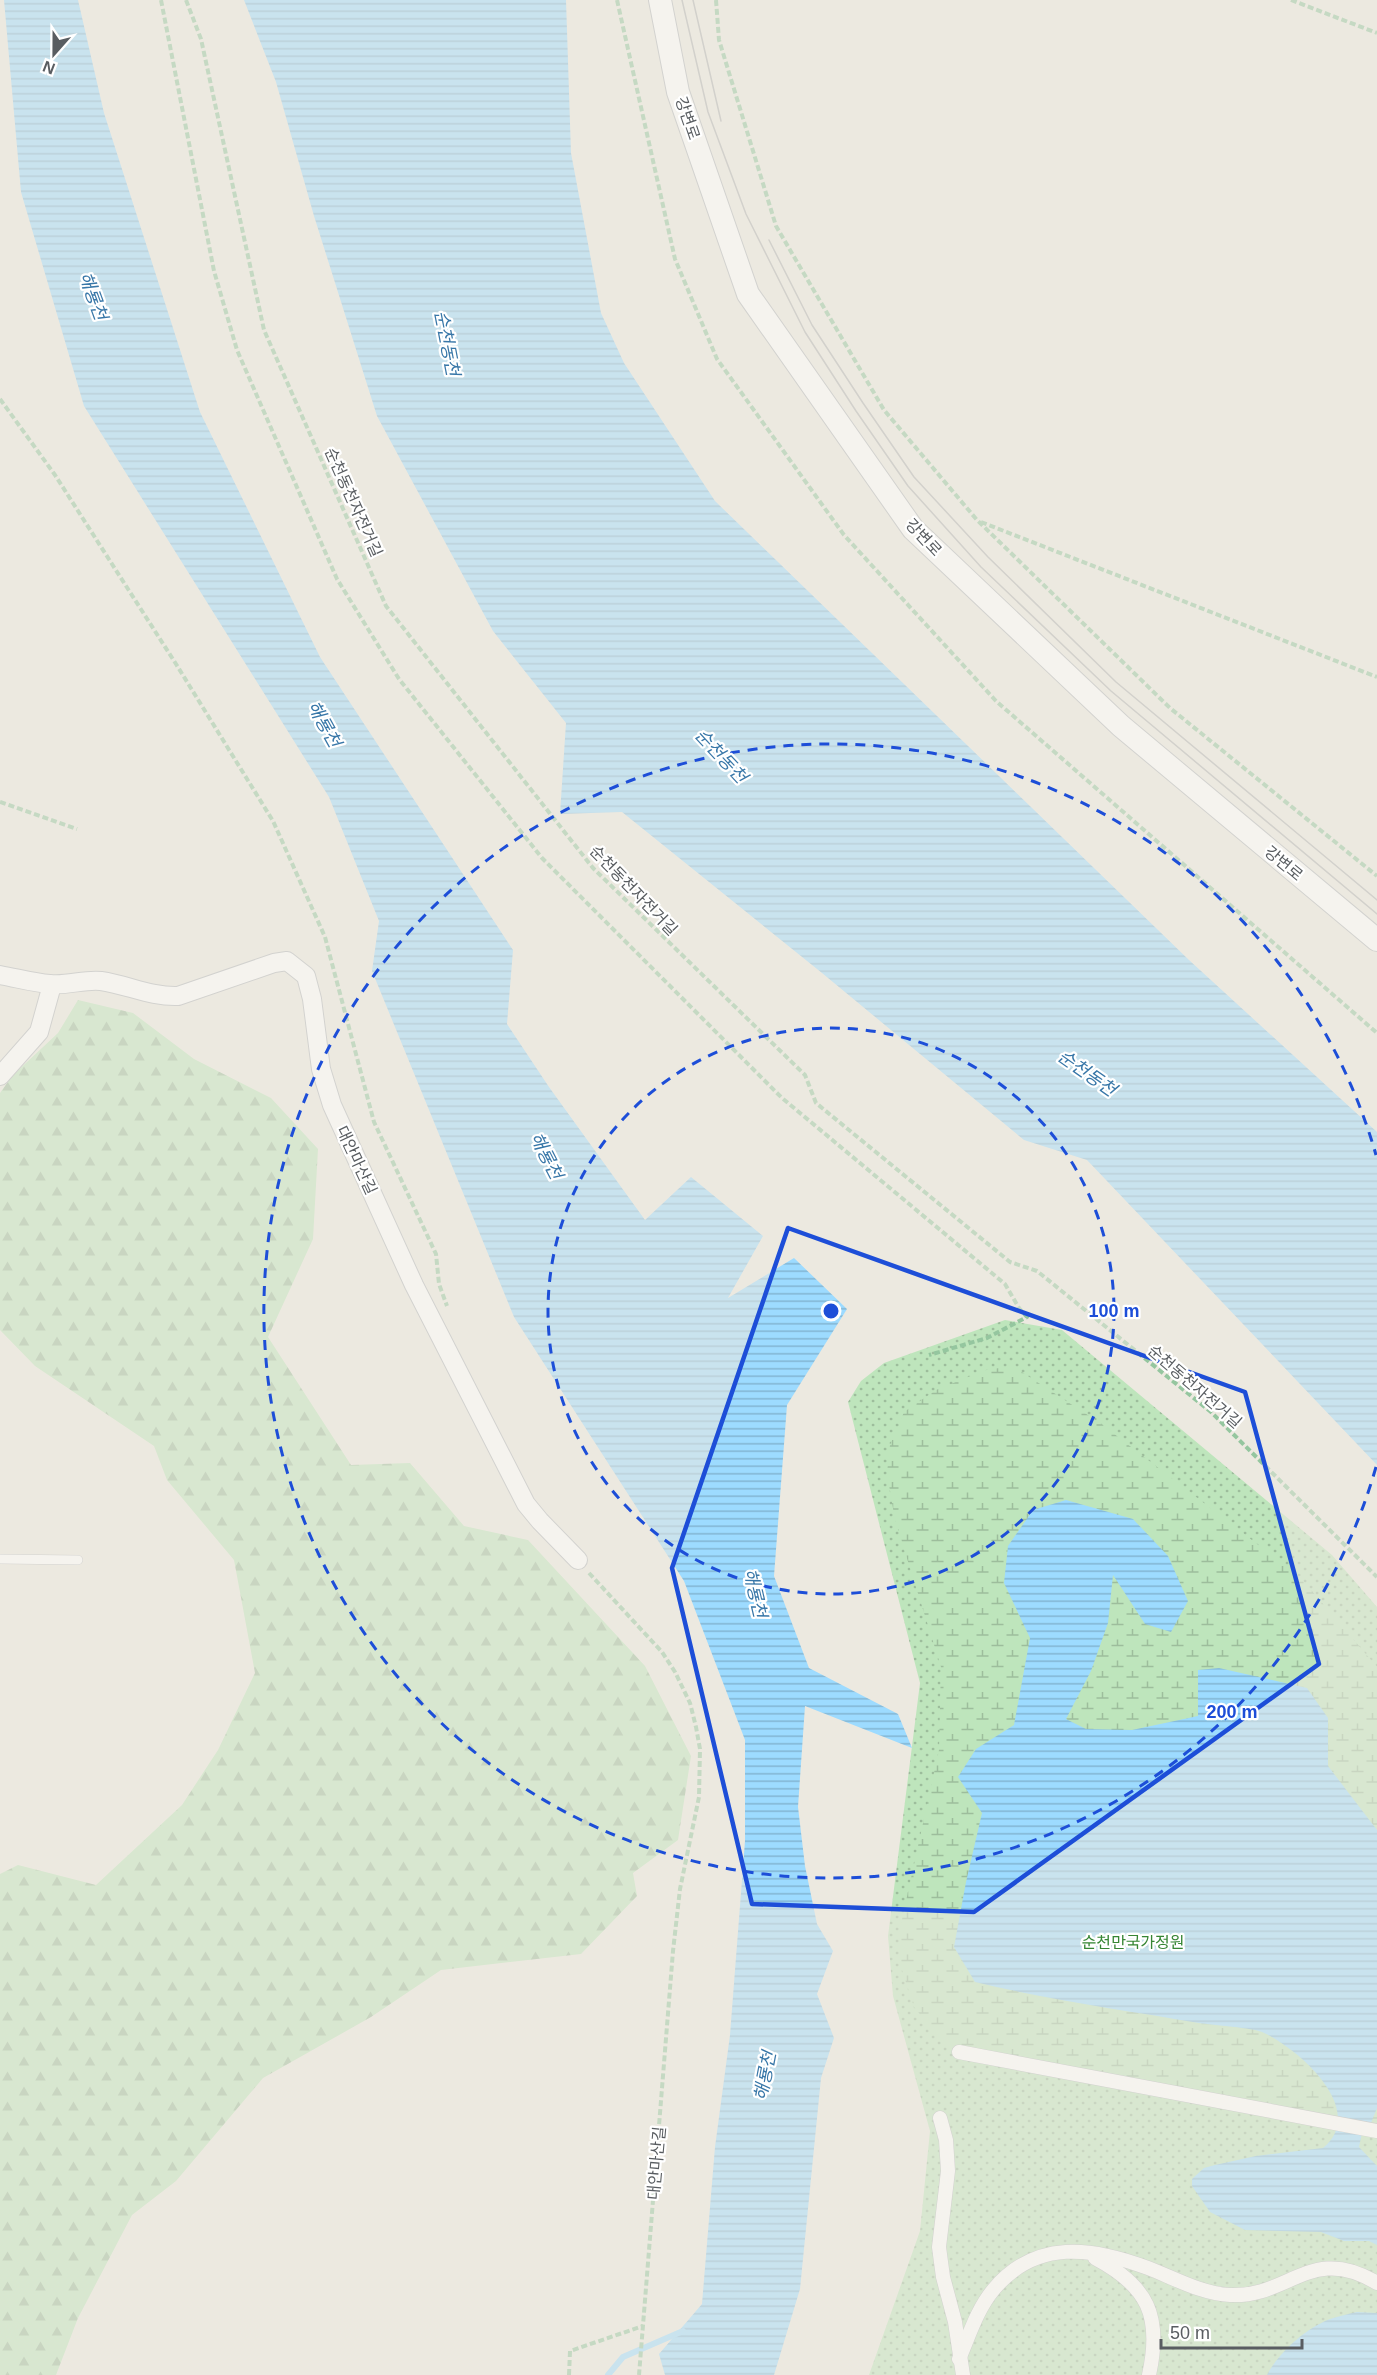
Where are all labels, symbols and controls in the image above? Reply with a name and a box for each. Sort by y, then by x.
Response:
north arrow [24,24,84,84]
text: N [40,58,57,78]
street label: 강변로 [672,95,703,142]
water label: 해룡천 [75,269,112,325]
water label: 순천동천 [431,309,464,380]
street label: 순천동천자전거길 [322,445,385,559]
street label: 강변로 [902,515,945,559]
water label: 해룡천 [303,697,346,753]
water label: 순천동천 [691,725,753,789]
street label: 순천동천자전거길 [587,842,681,939]
street label: 강변로 [1261,843,1306,884]
water label: 순천동천 [1054,1046,1122,1102]
street label: 대안마산길 [333,1123,380,1197]
water label: 해룡천 [526,1129,567,1185]
centre of rings [821,1301,841,1321]
text: 100 m [1088,1301,1140,1321]
street label: 순천동천자전거길 [1145,1341,1245,1431]
water label: 해룡천 [740,1567,771,1622]
text: 200 m [1206,1702,1258,1722]
park label: 순천만국가정원 [1081,1934,1185,1951]
water label: 해룡천 [750,2047,780,2102]
street label: 대안마산길 [645,2126,668,2200]
scale bar [1161,2312,1302,2350]
text: 50 m [1170,2323,1210,2343]

